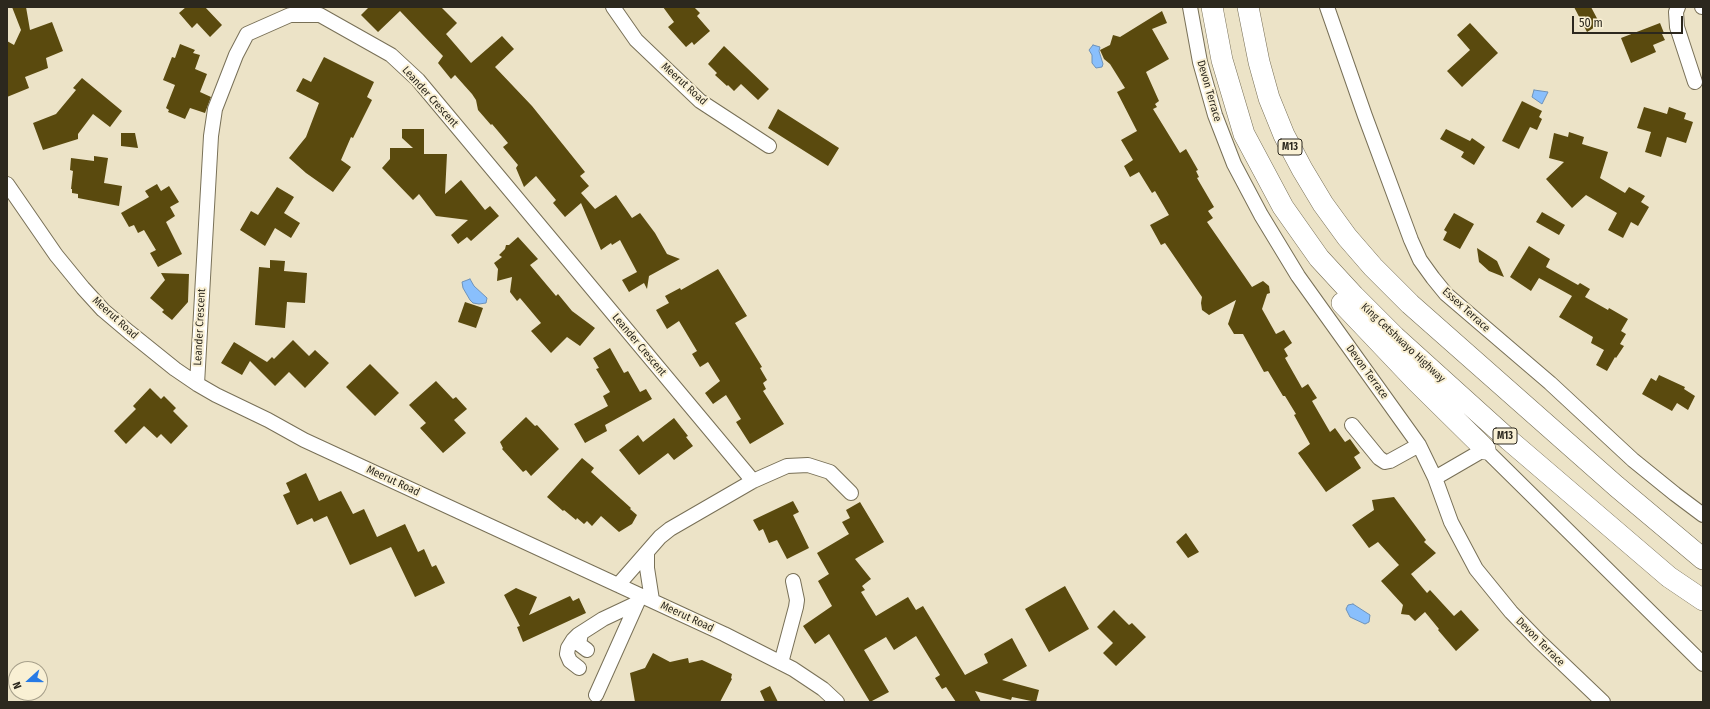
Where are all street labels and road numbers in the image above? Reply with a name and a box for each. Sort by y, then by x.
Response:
street label: Devon Terrace [1194,59,1224,123]
street label: Meerut Road [658,60,710,108]
street label: Leander Crescent [399,64,461,130]
road number: M13 [1278,139,1302,155]
street label: Essex Terrace [1439,285,1493,335]
street label: Leander Crescent [191,288,209,366]
street label: Meerut Road [89,294,141,342]
street label: King Cetshwayo Highway [1358,301,1448,385]
street label: Leander Crescent [609,311,669,379]
street label: Devon Terrace [1343,342,1391,402]
road number: M13 [1493,428,1517,444]
street label: Meerut Road [364,463,422,499]
street label: Meerut Road [658,599,716,635]
street label: Devon Terrace [1513,615,1567,669]

